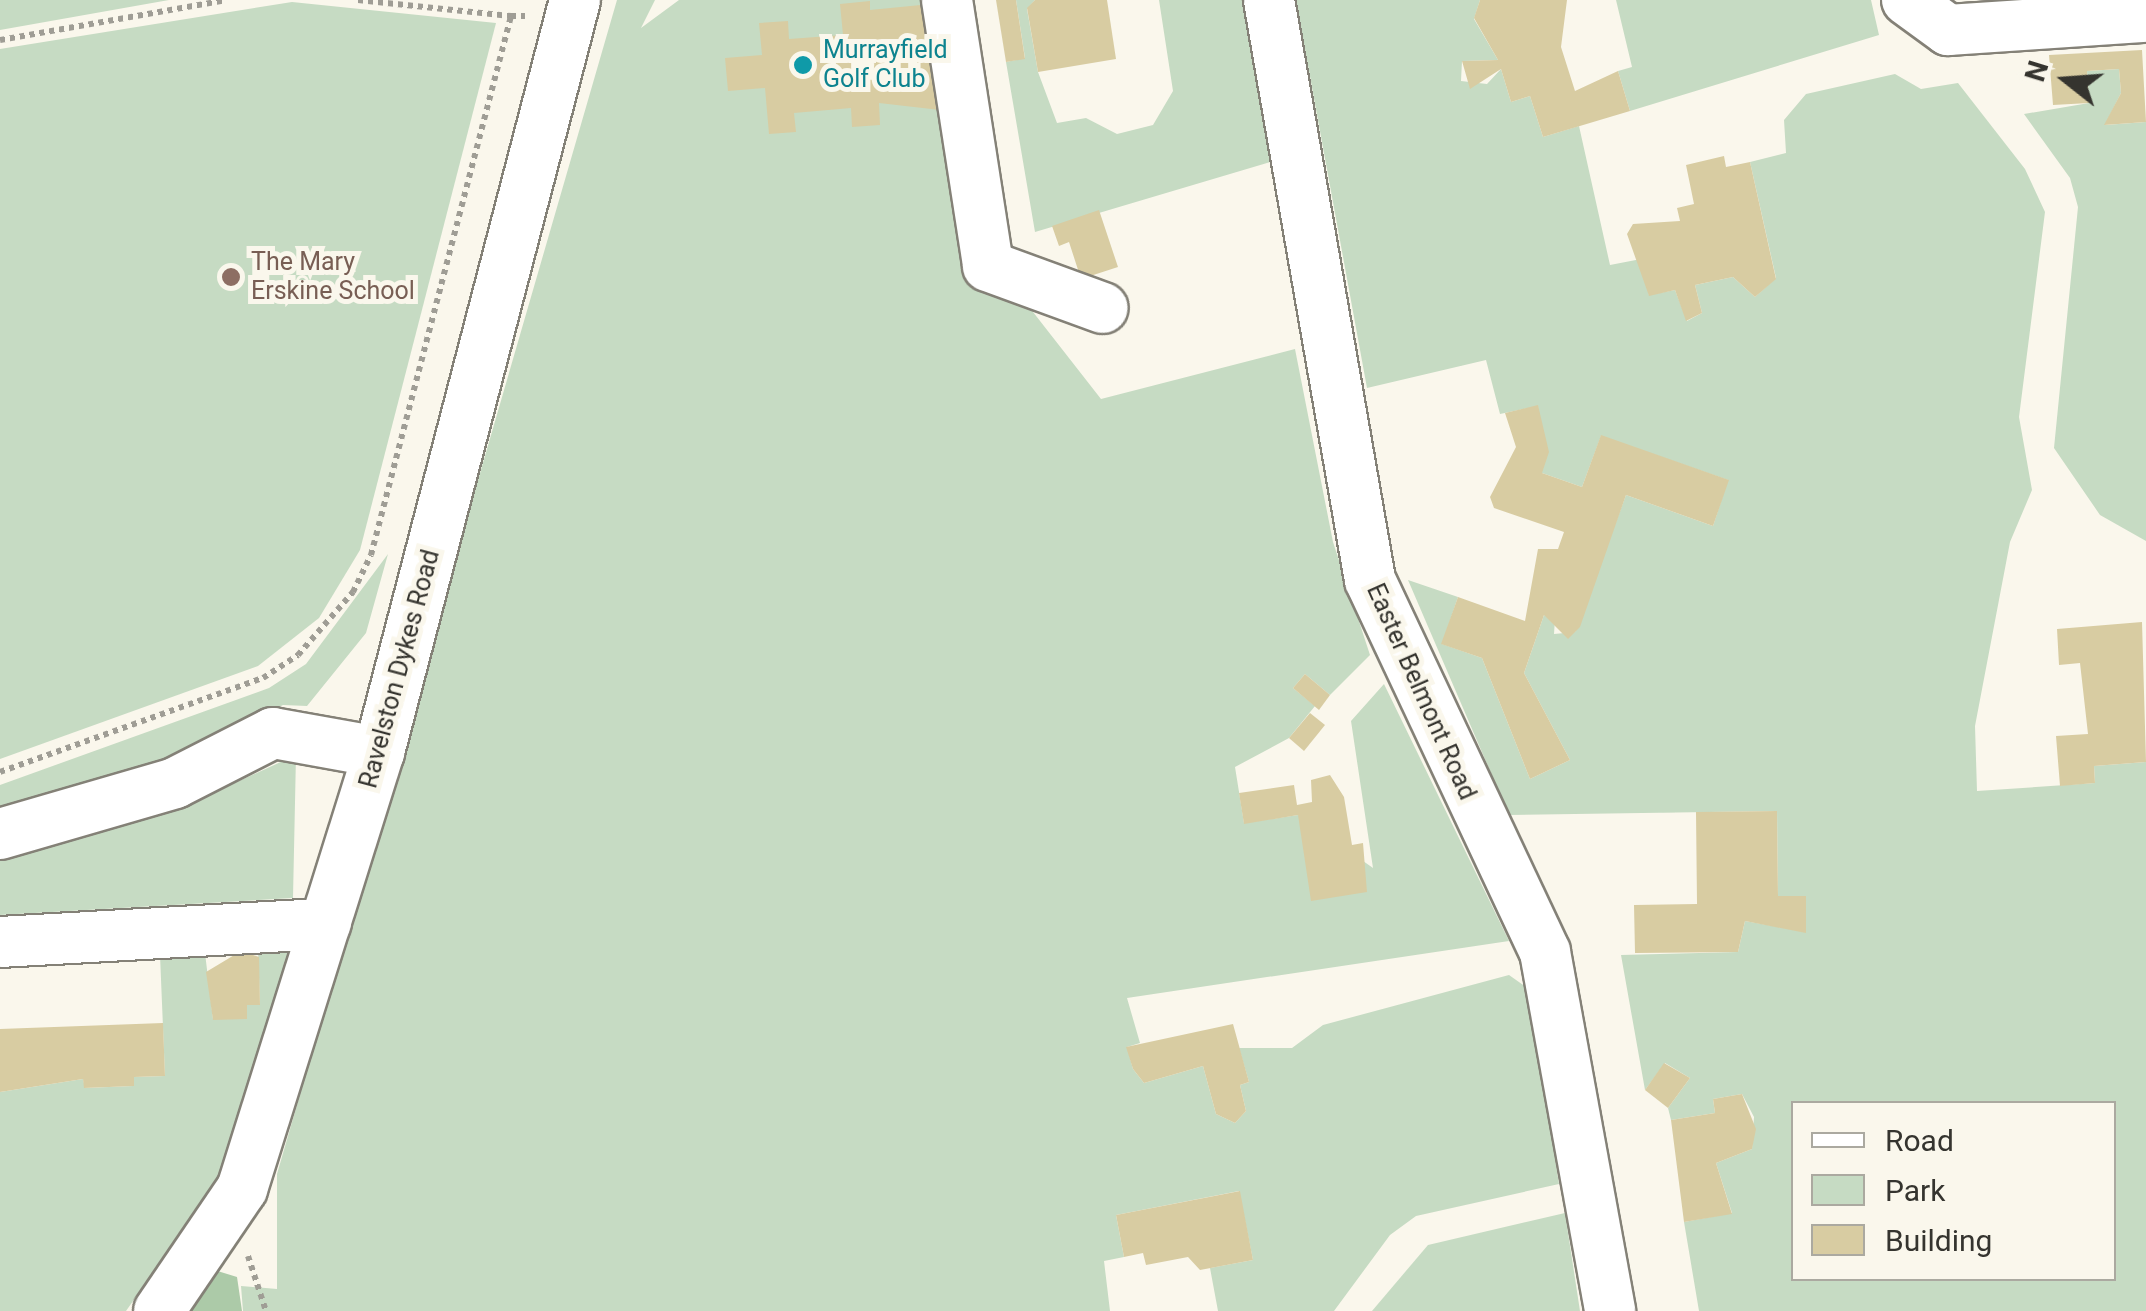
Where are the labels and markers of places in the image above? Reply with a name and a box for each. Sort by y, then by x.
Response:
place label: Murrayfield Golf Club [823,36,948,95]
marker: Murrayfield Golf Club [792,54,814,76]
place label: The Mary Erskine School [251,248,415,307]
marker: The Mary Erskine School [220,266,242,288]

